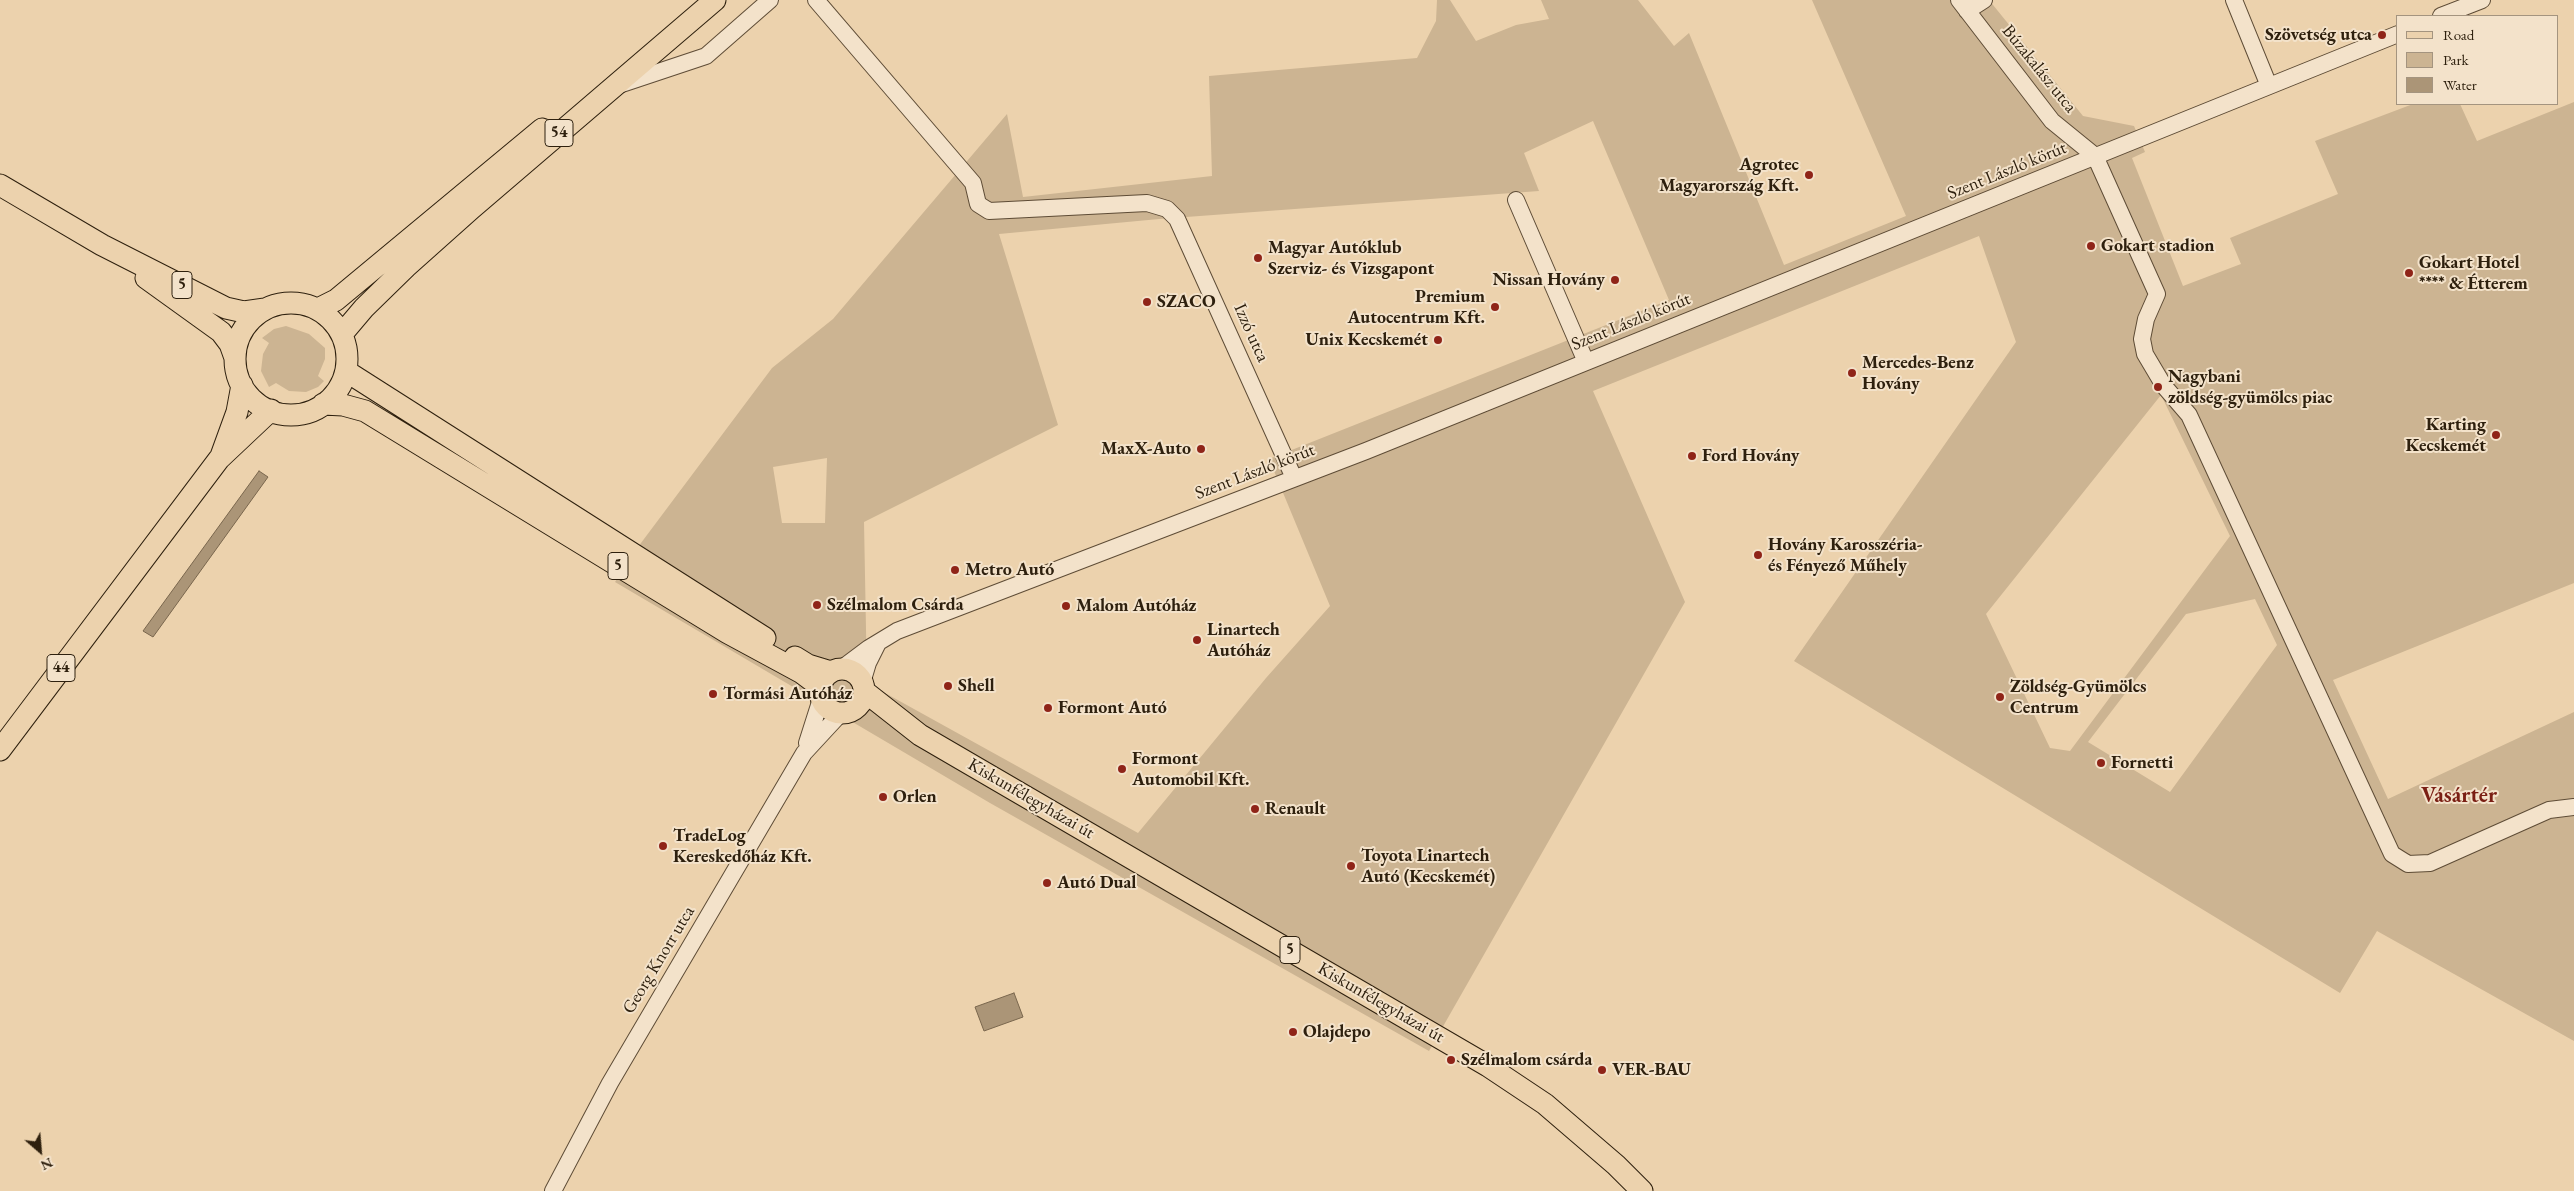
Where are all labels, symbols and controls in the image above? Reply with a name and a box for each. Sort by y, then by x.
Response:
legend [2396,15,2559,105]
street label: Búzakalász utca [1997,21,2081,117]
place label: Szövetség utca [2265,24,2372,46]
text: Road [2443,25,2474,44]
marker: Szövetség utca [2376,29,2388,41]
text: Park [2443,50,2469,69]
text: Water [2443,75,2477,94]
road number: 54 [545,120,573,146]
street label: Szent László körút [1944,137,2070,205]
place label: Agrotec Magyarország Kft. [1659,154,1799,196]
marker: Agrotec Magyarország Kft. [1803,169,1815,181]
place label: Gokart stadion [2101,235,2215,257]
place label: Magyar Autóklub Szerviz- és Vizsgapont [1268,237,1434,280]
marker: Gokart stadion [2085,240,2097,252]
marker: Magyar Autóklub Szerviz- és Vizsgapont [1252,252,1264,264]
place label: Gokart Hotel **** & Étterem [2419,252,2528,294]
marker: Gokart Hotel **** & Étterem [2403,267,2415,279]
place label: Nissan Hovány [1492,269,1605,291]
road number: 5 [172,272,192,298]
marker: Nissan Hovány [1609,274,1621,286]
place label: Premium Autocentrum Kft. [1347,286,1485,328]
street label: Szent László körút [1568,288,1694,356]
place label: SZACO [1157,291,1216,313]
marker: SZACO [1141,296,1153,308]
street label: Izzó utca [1229,300,1273,366]
marker: Premium Autocentrum Kft. [1489,301,1501,313]
place label: Unix Kecskemét [1305,329,1428,351]
marker: Unix Kecskemét [1432,334,1444,346]
place label: Mercedes-Benz Hovány [1862,352,1974,394]
place label: Nagybani zöldség-gyümölcs piac [2168,366,2332,408]
marker: Mercedes-Benz Hovány [1846,367,1858,379]
marker: Nagybani zöldség-gyümölcs piac [2152,381,2164,393]
place label: Karting Kecskemét [2406,414,2486,456]
marker: Karting Kecskemét [2490,429,2502,441]
place label: MaxX-Auto [1101,438,1191,460]
street label: Szent László körút [1192,439,1318,505]
marker: MaxX-Auto [1195,443,1207,455]
place label: Ford Hovány [1702,445,1800,467]
marker: Ford Hovány [1686,450,1698,462]
place label: Hovány Karosszéria- és Fényező Műhely [1768,534,1923,576]
marker: Hovány Karosszéria- és Fényező Műhely [1752,549,1764,561]
road number: 5 [608,552,628,580]
place label: Metro Autó [965,559,1054,581]
marker: Metro Autó [949,564,961,576]
place label: Szélmalom Csárda [827,594,964,616]
place label: Malom Autóház [1076,595,1196,617]
marker: Szélmalom Csárda [811,599,823,611]
marker: Malom Autóház [1060,600,1072,612]
place label: Linartech Autóház [1207,619,1280,662]
marker: Linartech Autóház [1191,634,1203,646]
road number: 44 [47,654,75,681]
place label: Shell [958,675,995,697]
place label: Zöldség-Gyümölcs Centrum [2010,676,2147,719]
marker: Shell [942,680,954,692]
place label: Tormási Autóház [723,683,852,705]
marker: Tormási Autóház [707,688,719,700]
marker: Zöldség-Gyümölcs Centrum [1994,691,2006,703]
place label: Formont Autó [1058,697,1167,719]
marker: Formont Autó [1042,702,1054,714]
place label: Formont Automobil Kft. [1132,748,1249,791]
place label: Fornetti [2111,752,2173,774]
street label: Kiskunfélegyházai út [964,754,1098,844]
marker: Fornetti [2095,757,2107,769]
marker: Formont Automobil Kft. [1116,763,1128,775]
district label: Vásártér [2421,783,2497,809]
place label: Orlen [893,786,937,808]
marker: Orlen [877,791,889,803]
place label: Renault [1265,798,1326,820]
marker: Renault [1249,803,1261,815]
place label: TradeLog Kereskedőház Kft. [673,825,812,868]
marker: TradeLog Kereskedőház Kft. [657,840,669,852]
place label: Toyota Linartech Autó (Kecskemét) [1361,845,1495,888]
marker: Toyota Linartech Autó (Kecskemét) [1345,860,1357,872]
place label: Autó Dual [1057,872,1136,894]
marker: Autó Dual [1041,877,1053,889]
street label: Georg Knorr utca [618,902,700,1018]
road number: 5 [1280,936,1300,964]
street label: Kiskunfélegyházai út [1314,958,1448,1048]
place label: Olajdepo [1303,1021,1371,1043]
marker: Olajdepo [1287,1026,1299,1038]
place label: Szélmalom csárda [1461,1049,1592,1071]
marker: Szélmalom csárda [1445,1054,1457,1066]
place label: VER-BAU [1612,1059,1691,1081]
marker: VER-BAU [1596,1064,1608,1076]
north arrow [15,1126,65,1176]
text: N [38,1154,56,1175]

